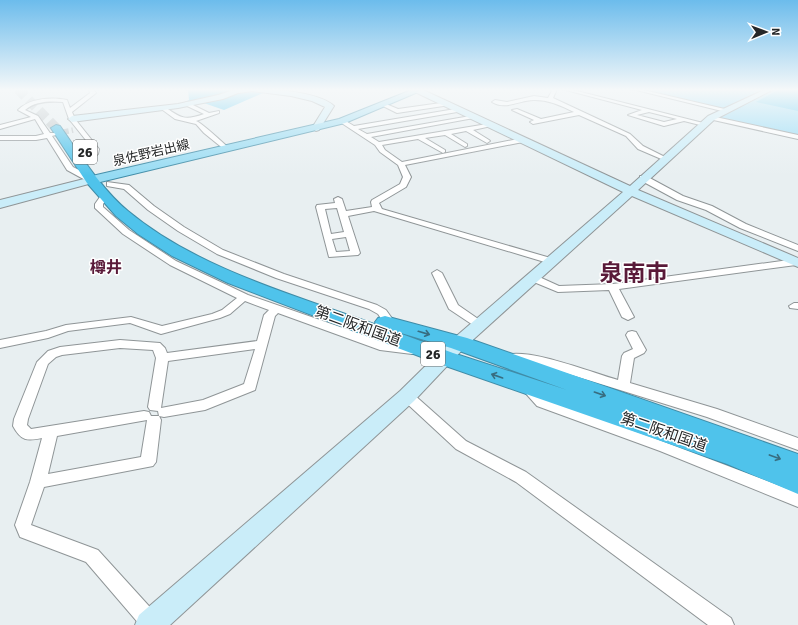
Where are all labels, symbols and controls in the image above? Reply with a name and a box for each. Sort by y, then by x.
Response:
north arrow [746,12,786,52]
text: N [769,28,782,36]
street label: 泉佐野岩出線 [111,136,191,170]
road number: 26 [73,140,97,164]
district label: 樽井 [90,258,122,278]
district label: 泉南市 [600,259,669,288]
street label: 第二阪和国道 [313,302,403,350]
one-way arrow [417,330,430,338]
road number: 26 [421,342,445,366]
one-way arrow [492,372,504,380]
one-way arrow [594,390,606,398]
street label: 第二阪和国道 [619,409,709,455]
one-way arrow [769,453,781,461]

